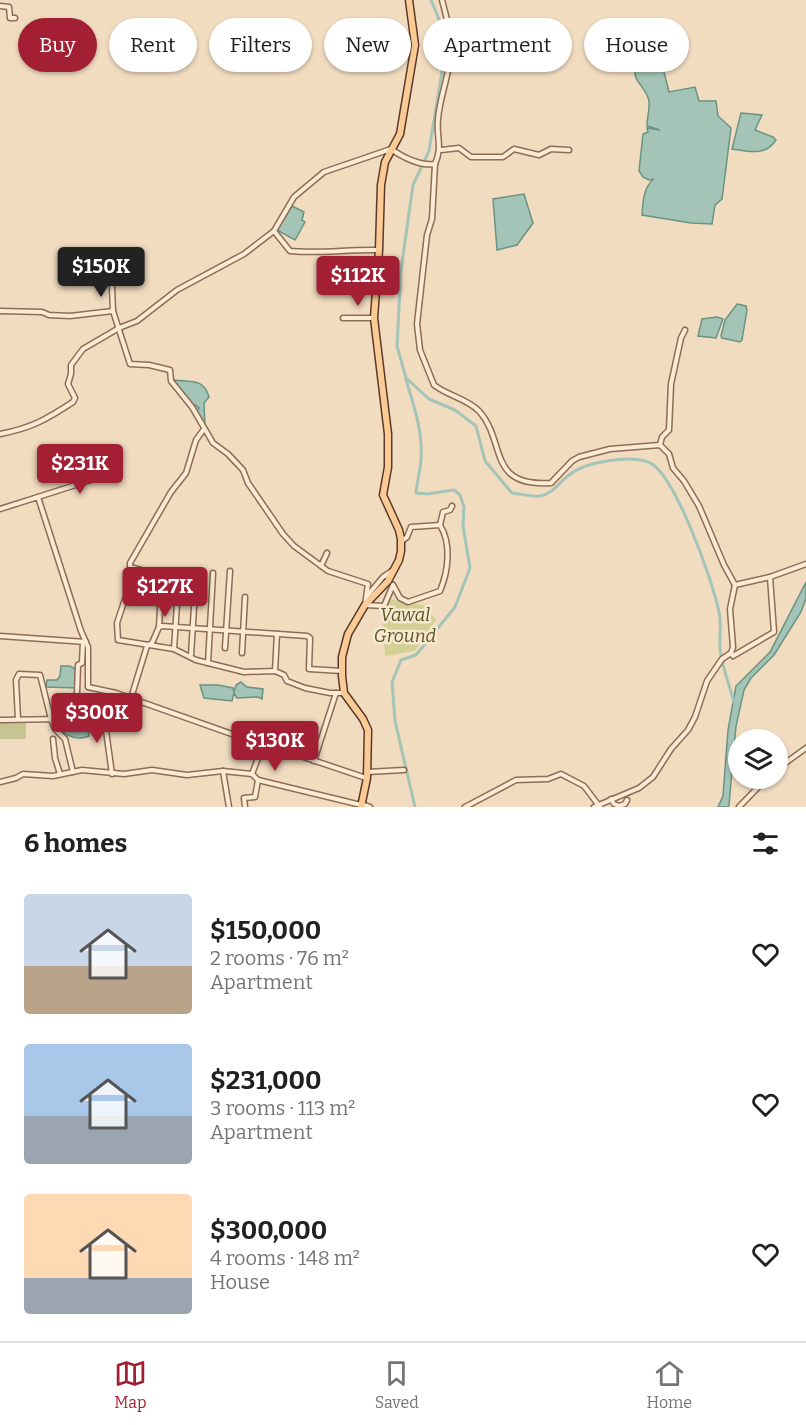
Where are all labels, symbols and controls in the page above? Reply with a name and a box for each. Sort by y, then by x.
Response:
chip: Buy [18,18,97,72]
chip: Rent [109,18,197,72]
chip: Filters [209,18,312,72]
chip: New [324,18,411,72]
chip: Apartment [423,18,572,72]
chip: House [584,18,689,72]
pin: $150K [59,247,143,298]
text: $150K [72,254,130,278]
pin: $112K [316,256,400,307]
text: $112K [331,263,385,287]
pin: $231K [38,444,122,495]
text: $231K [51,451,109,475]
pin: $127K [123,567,207,618]
text: $127K [137,574,193,598]
park label: Vawal Ground [374,604,437,647]
pin: $300K [55,693,139,744]
text: $300K [65,700,129,724]
pin: $130K [233,721,317,772]
text: $130K [245,728,305,752]
map controls [728,729,788,789]
button: layers [728,729,788,789]
icon: filters [749,827,782,860]
text: 6 homes [24,828,127,859]
text: $150,000 [210,915,321,946]
icon: home [72,918,144,990]
icon: heart [749,938,782,971]
text: 2 rooms · 76 m² [210,946,349,970]
text: Apartment [210,970,313,994]
text: $231,000 [210,1065,322,1096]
icon: home [72,1068,144,1140]
icon: heart [749,1088,782,1121]
text: 3 rooms · 113 m² [210,1096,355,1120]
text: Apartment [210,1120,313,1144]
text: $300,000 [210,1215,327,1246]
icon: home [72,1218,144,1290]
icon: heart [749,1238,782,1271]
text: 4 rooms · 148 m² [210,1246,360,1270]
text: House [210,1270,270,1294]
tab: Map [114,1357,147,1412]
tab: Saved [375,1357,419,1412]
tab: Home [646,1357,692,1412]

